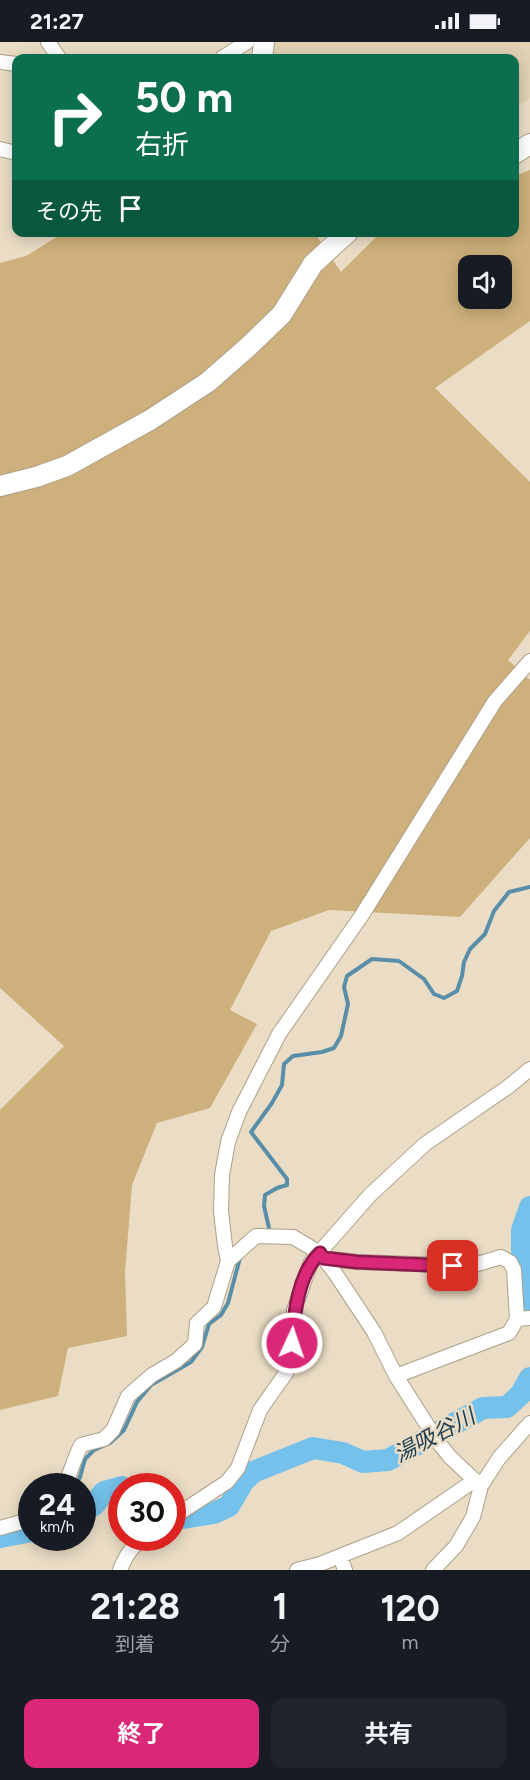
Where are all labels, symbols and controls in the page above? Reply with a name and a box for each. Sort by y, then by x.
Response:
text: 21:27 [30,8,84,35]
text: 50 m [135,72,233,123]
icon: right [36,78,114,156]
text: 右折 [135,128,189,161]
icon: arrive [114,192,147,225]
text: その先 [36,198,102,225]
map controls [458,255,512,309]
button: sound [458,255,512,309]
pin [427,1240,478,1291]
icon: arrive [436,1249,469,1282]
position arrow [260,1311,324,1375]
water label: 湯吸谷川 [389,1402,481,1468]
speed limit sign: 30 [108,1473,186,1551]
text: 24 [39,1486,75,1523]
text: km/h [40,1518,74,1536]
text: 21:28 [90,1585,180,1628]
text: 1 [273,1585,288,1628]
text: 120 [380,1587,440,1630]
text: m [402,1630,419,1654]
text: 到着 [115,1632,155,1656]
text: 分 [270,1632,290,1656]
button: 終了 [24,1699,259,1768]
button: 共有 [271,1699,506,1768]

